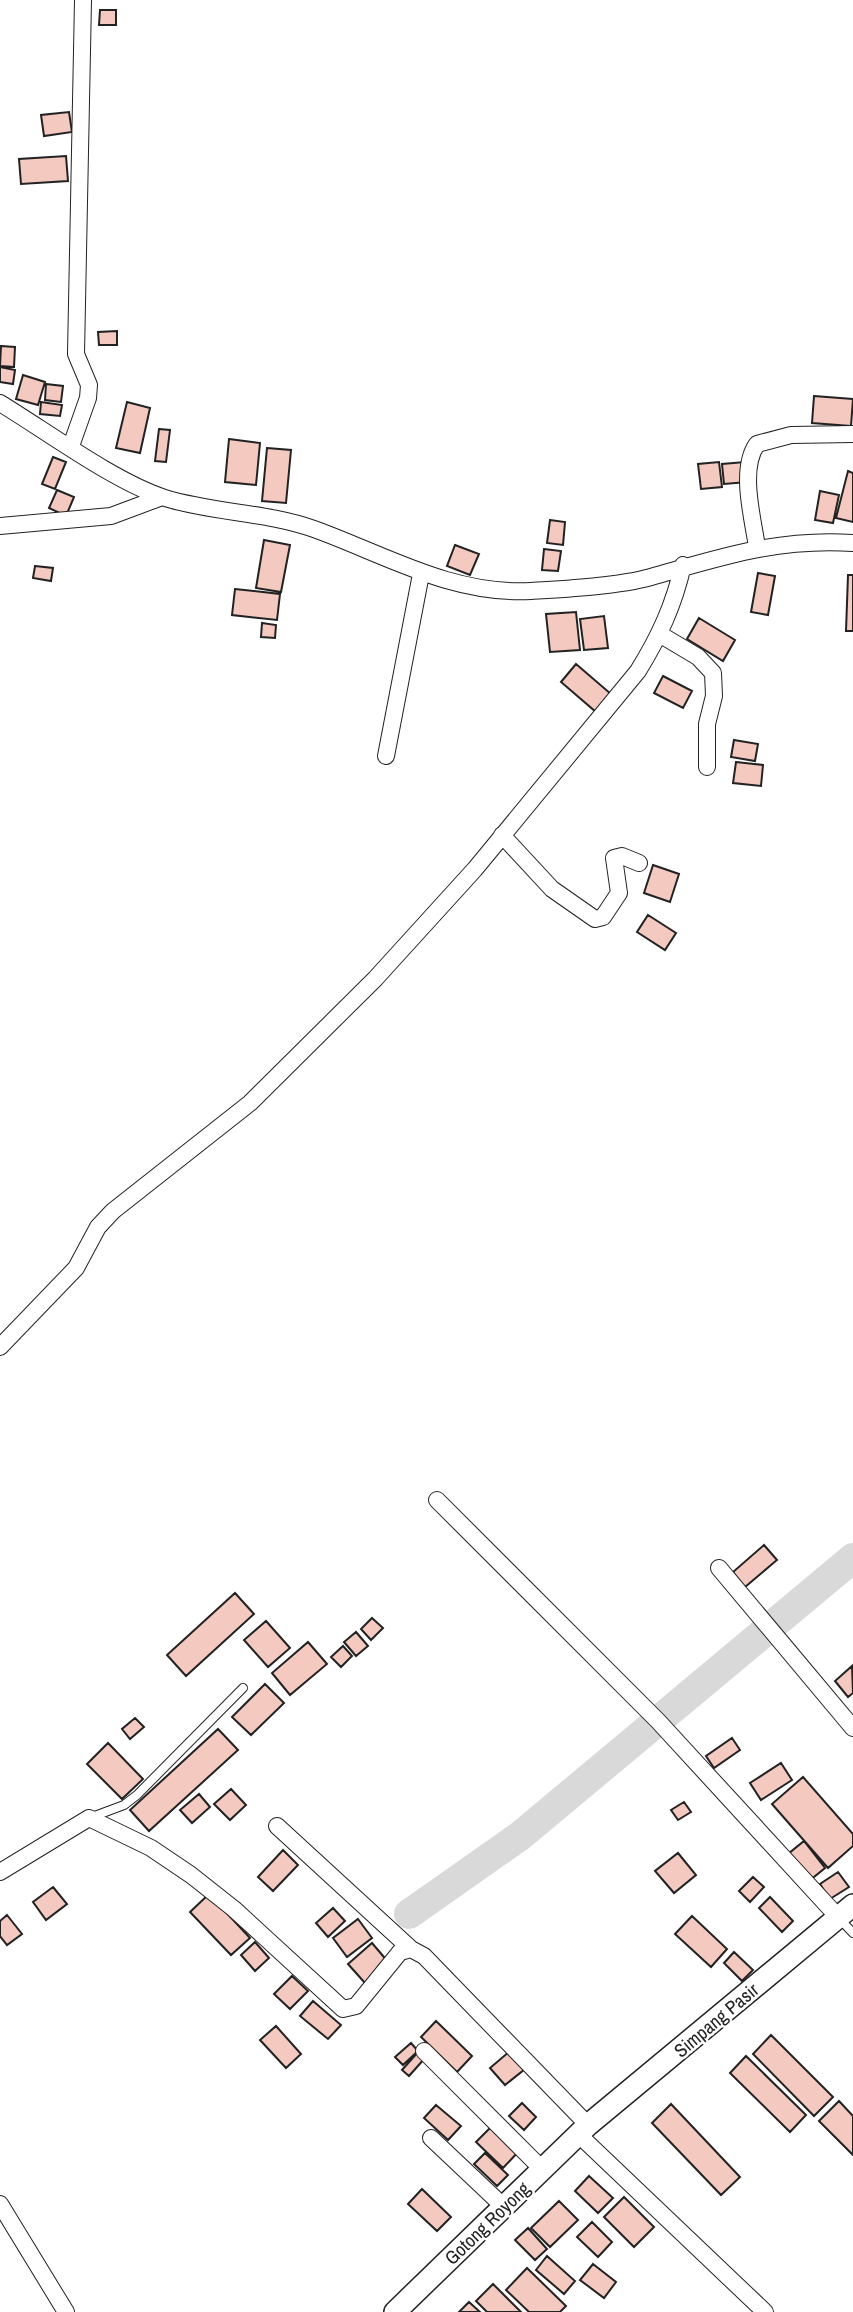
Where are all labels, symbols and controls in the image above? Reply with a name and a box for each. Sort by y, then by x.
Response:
street label: Simpang Pasir [668,1976,764,2063]
street label: Gotong Royong [439,2176,536,2270]

